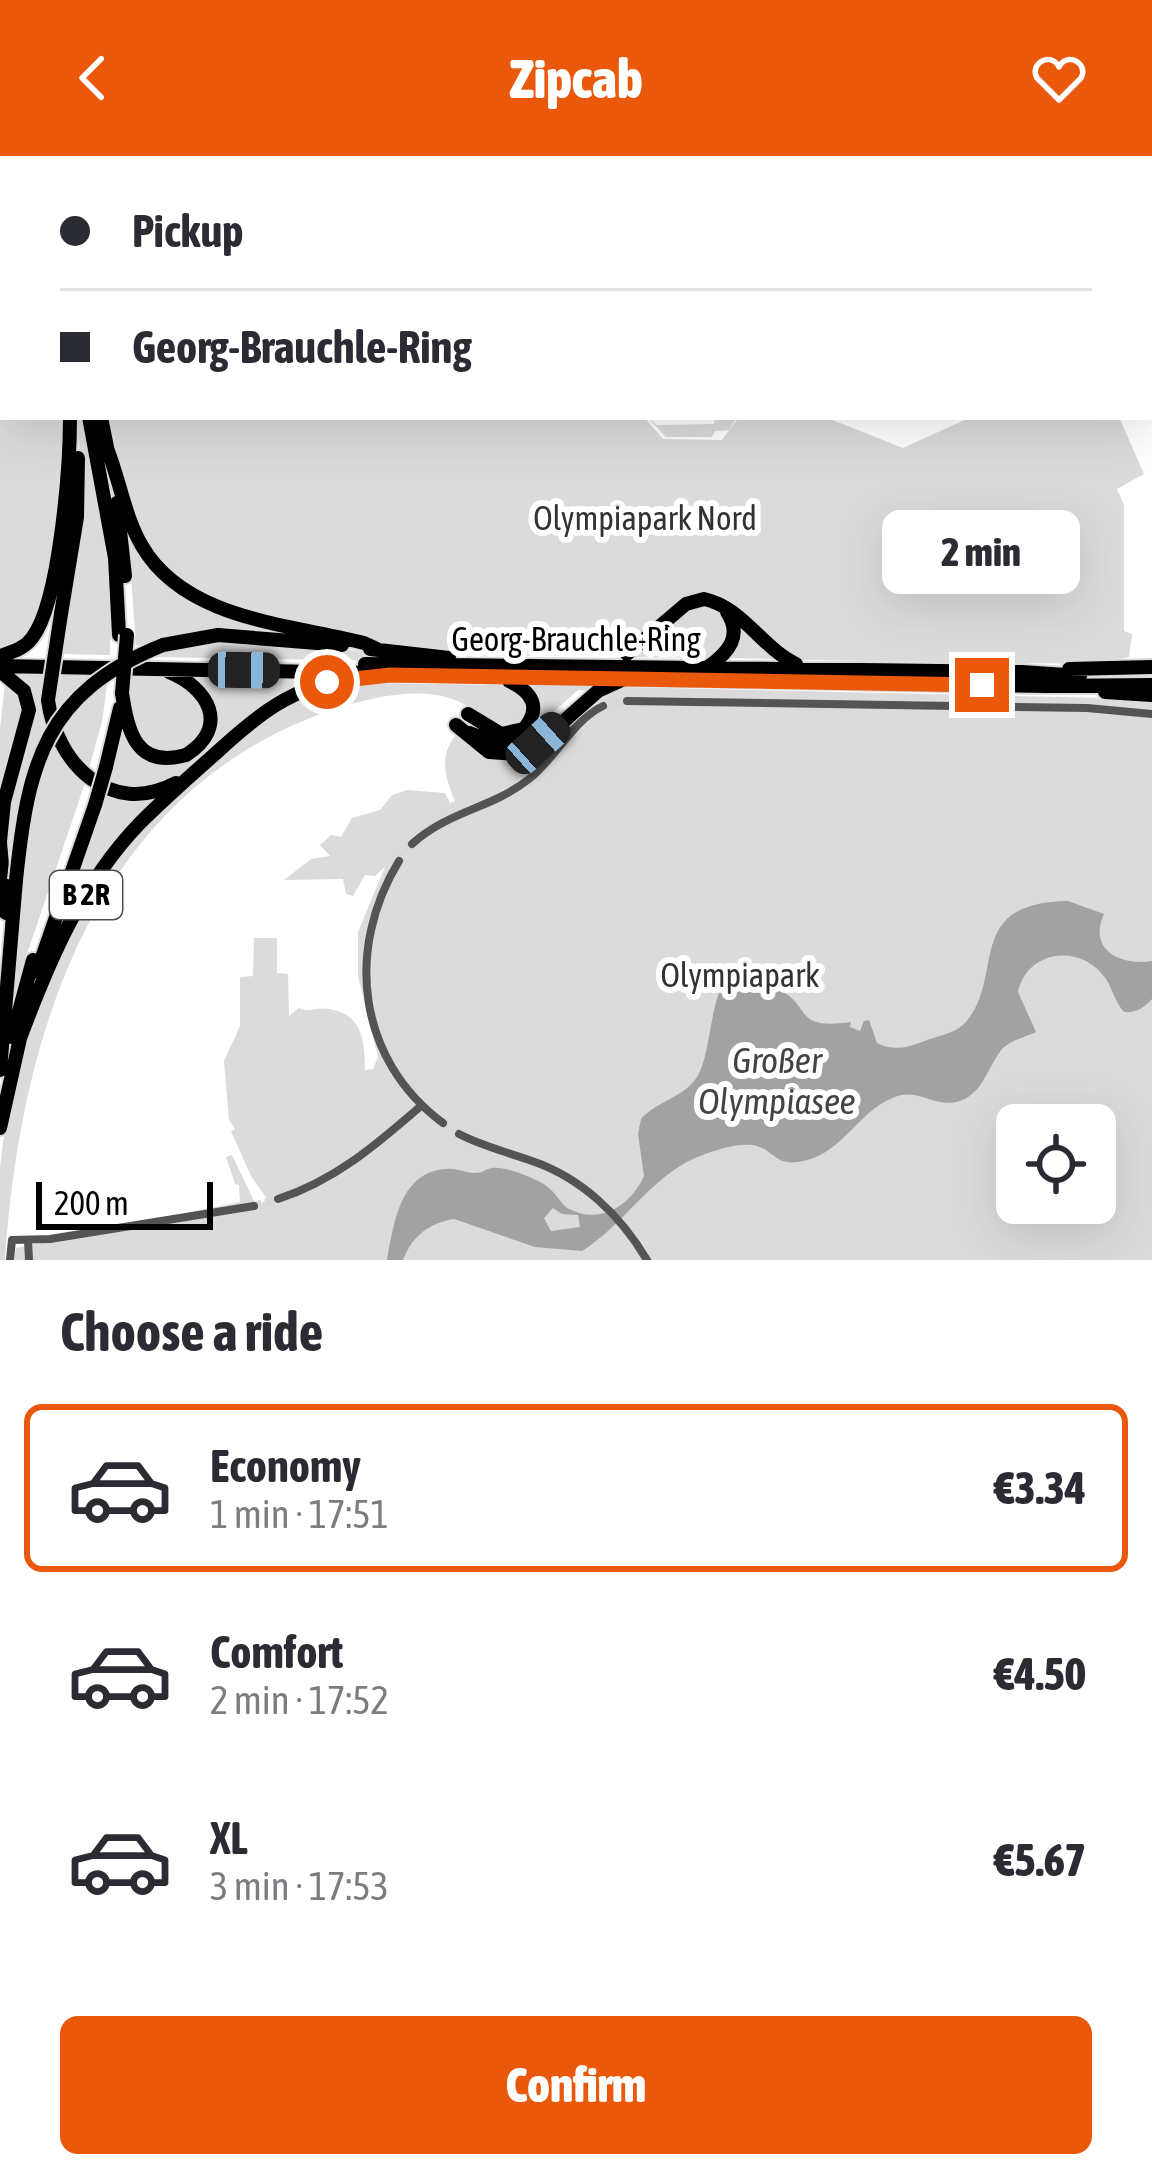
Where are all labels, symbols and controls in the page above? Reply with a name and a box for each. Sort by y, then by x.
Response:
icon: back [60,45,126,111]
icon: heart [1026,45,1092,111]
text: Zipcab [509,48,643,109]
text: Pickup [132,205,243,257]
text: Georg-Brauchle-Ring [132,321,472,373]
park label: Olympiapark Nord [533,499,757,537]
callout: 2 min [883,511,1081,595]
text: 2 min [941,530,1021,574]
street label: Georg-Brauchle-Ring [451,620,701,658]
car [208,651,280,689]
route start [300,655,354,709]
route end [955,658,1009,712]
car [499,706,577,780]
road number: B 2R [50,871,122,919]
park label: Olympiapark [661,956,819,994]
water label: Großer Olympiasee [698,1039,856,1122]
map controls [996,1104,1116,1224]
button: locate [996,1104,1116,1224]
scale bar [36,1176,213,1229]
text: 200 m [54,1184,129,1222]
text: Choose a ride [60,1301,323,1362]
icon: car [66,1434,174,1542]
text: Economy [210,1440,361,1492]
text: €3.34 [994,1462,1086,1514]
text: 1 min · 17:51 [210,1492,389,1536]
icon: car [66,1620,174,1728]
text: Comfort [210,1626,343,1678]
text: €4.50 [994,1648,1086,1700]
text: 2 min · 17:52 [210,1678,389,1722]
icon: car [66,1806,174,1914]
text: XL [210,1812,248,1864]
text: €5.67 [994,1834,1086,1886]
text: 3 min · 17:53 [210,1864,389,1908]
button: Confirm [60,2016,1092,2154]

